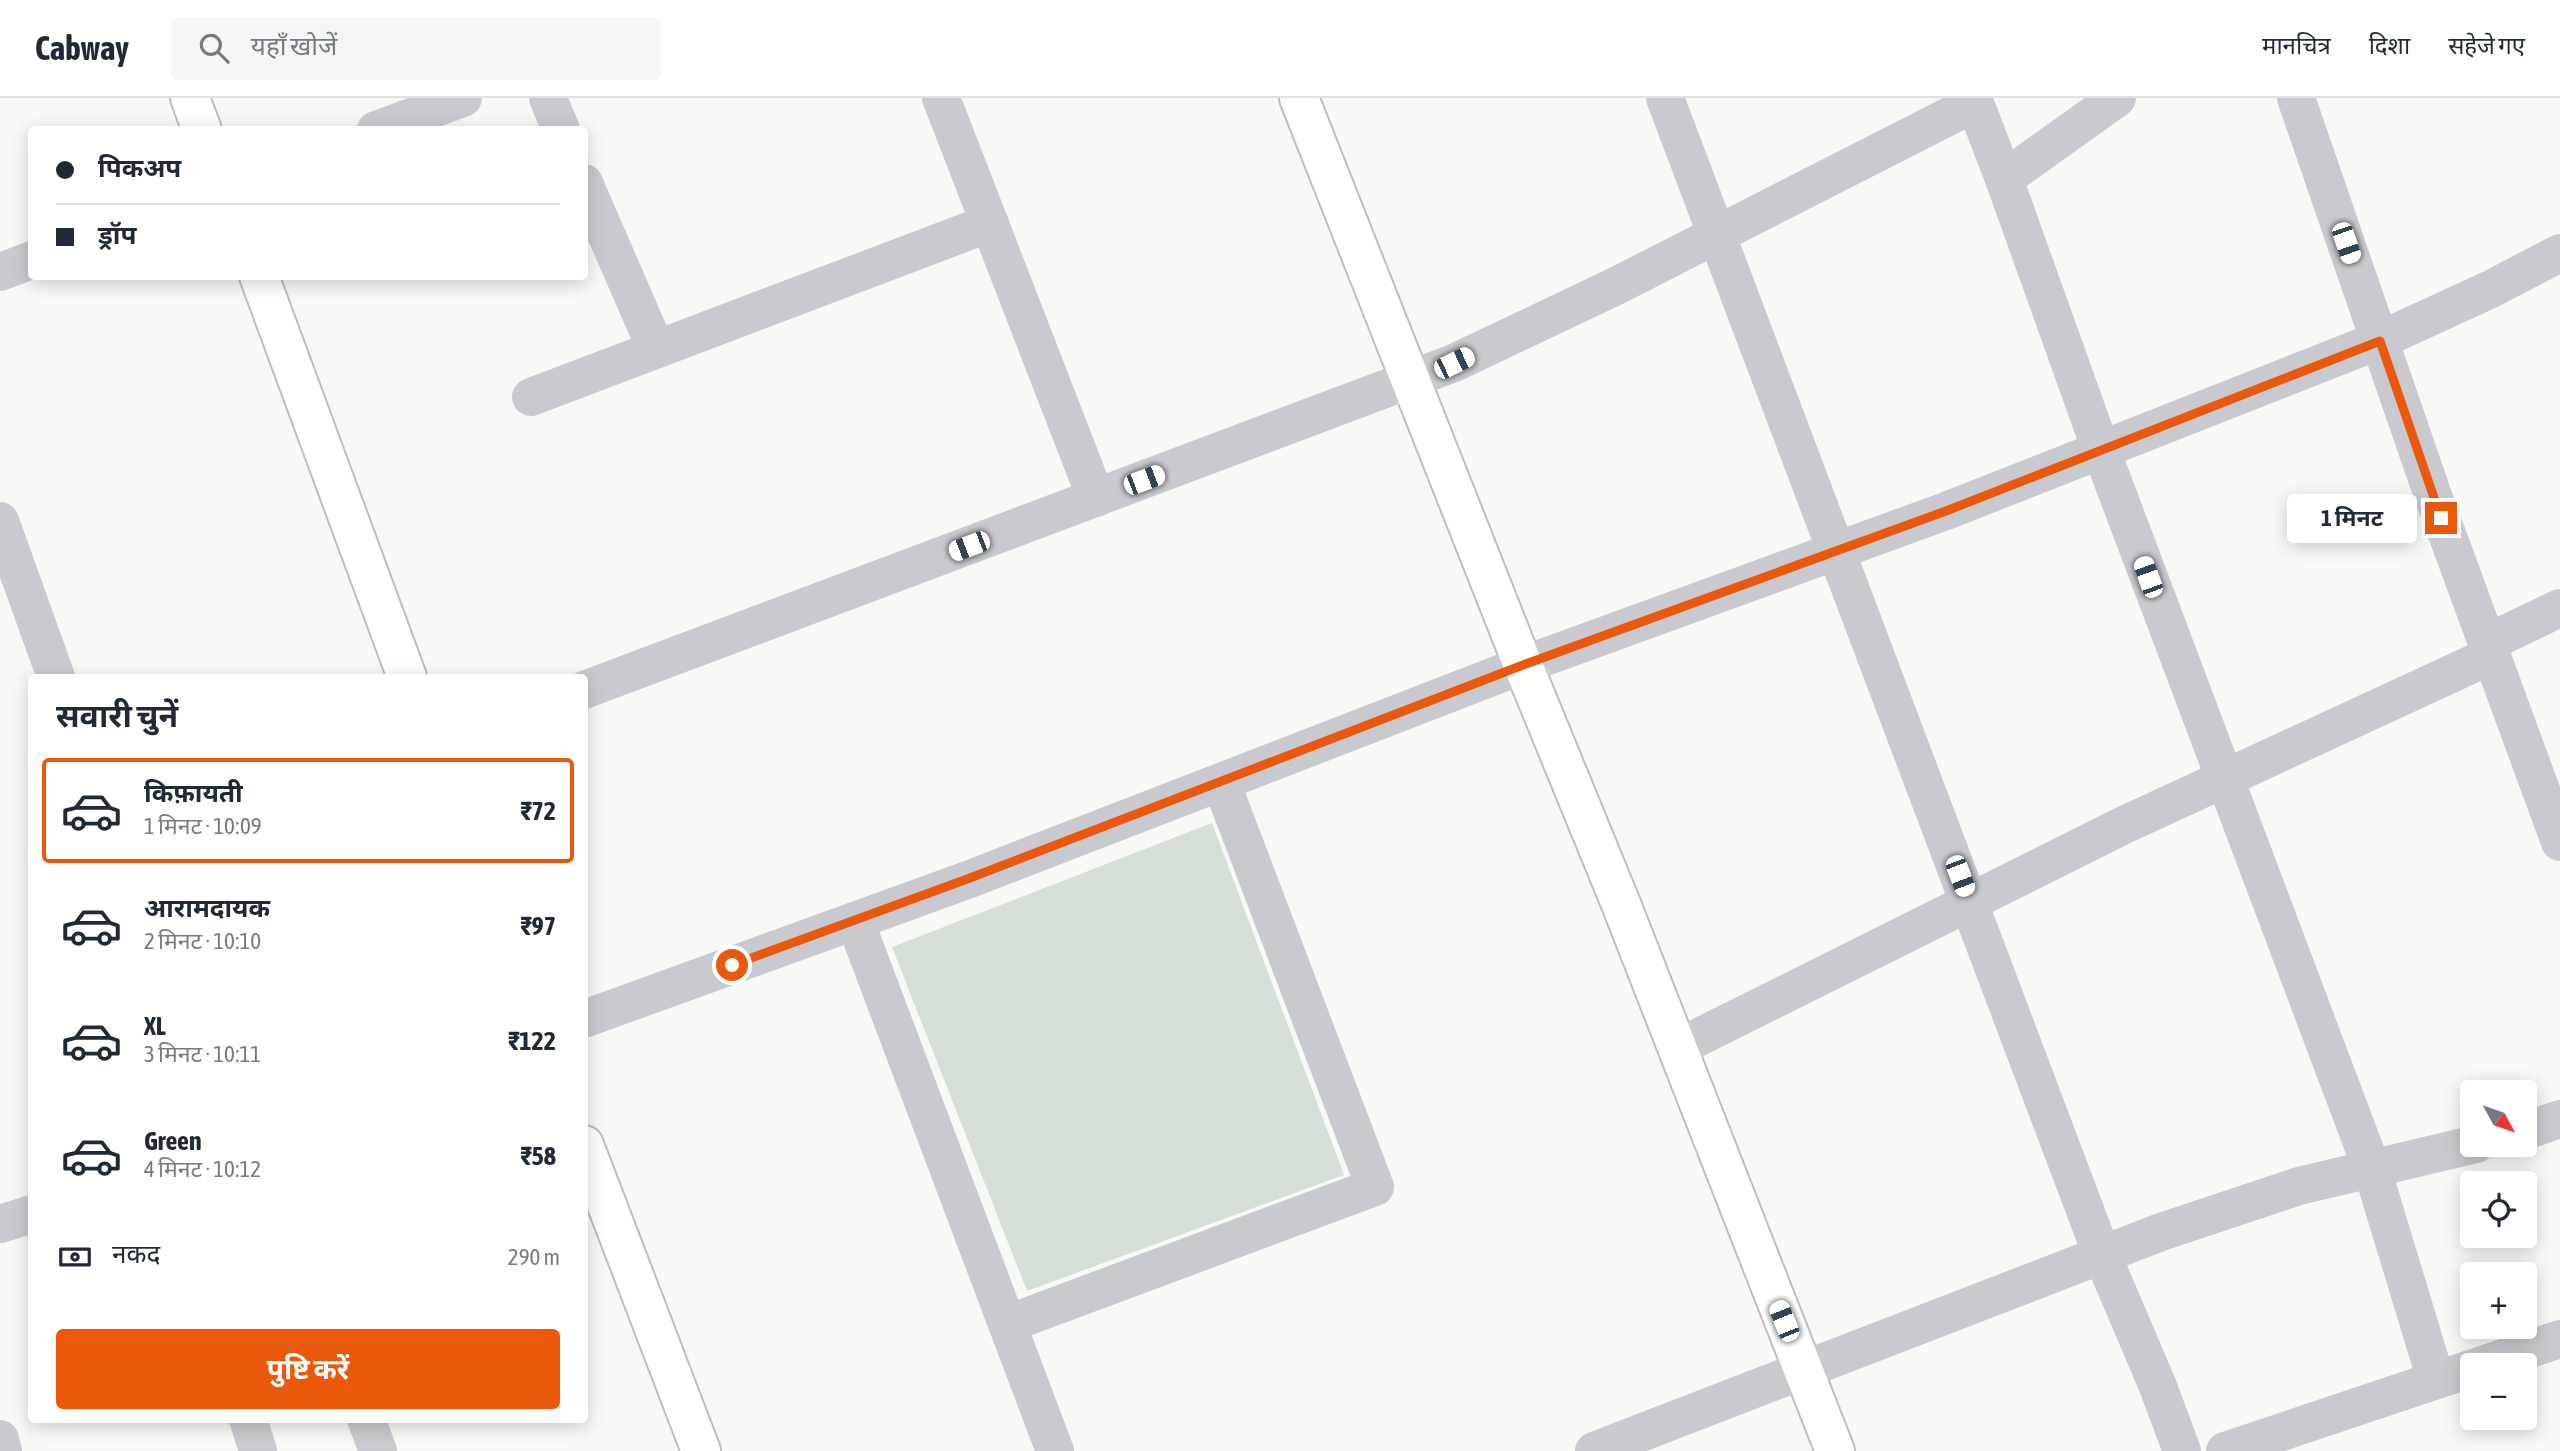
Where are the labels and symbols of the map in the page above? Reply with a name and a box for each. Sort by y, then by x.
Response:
car [2330,220,2363,266]
car [1431,344,1478,382]
car [1121,463,1168,497]
callout: 1 मिनट [2287,494,2416,542]
route end [2425,502,2457,534]
car [946,529,993,563]
car [2131,554,2166,600]
car [1943,853,1978,899]
route start [716,949,748,981]
north arrow [2460,1080,2538,1157]
car [1767,1298,1802,1344]

